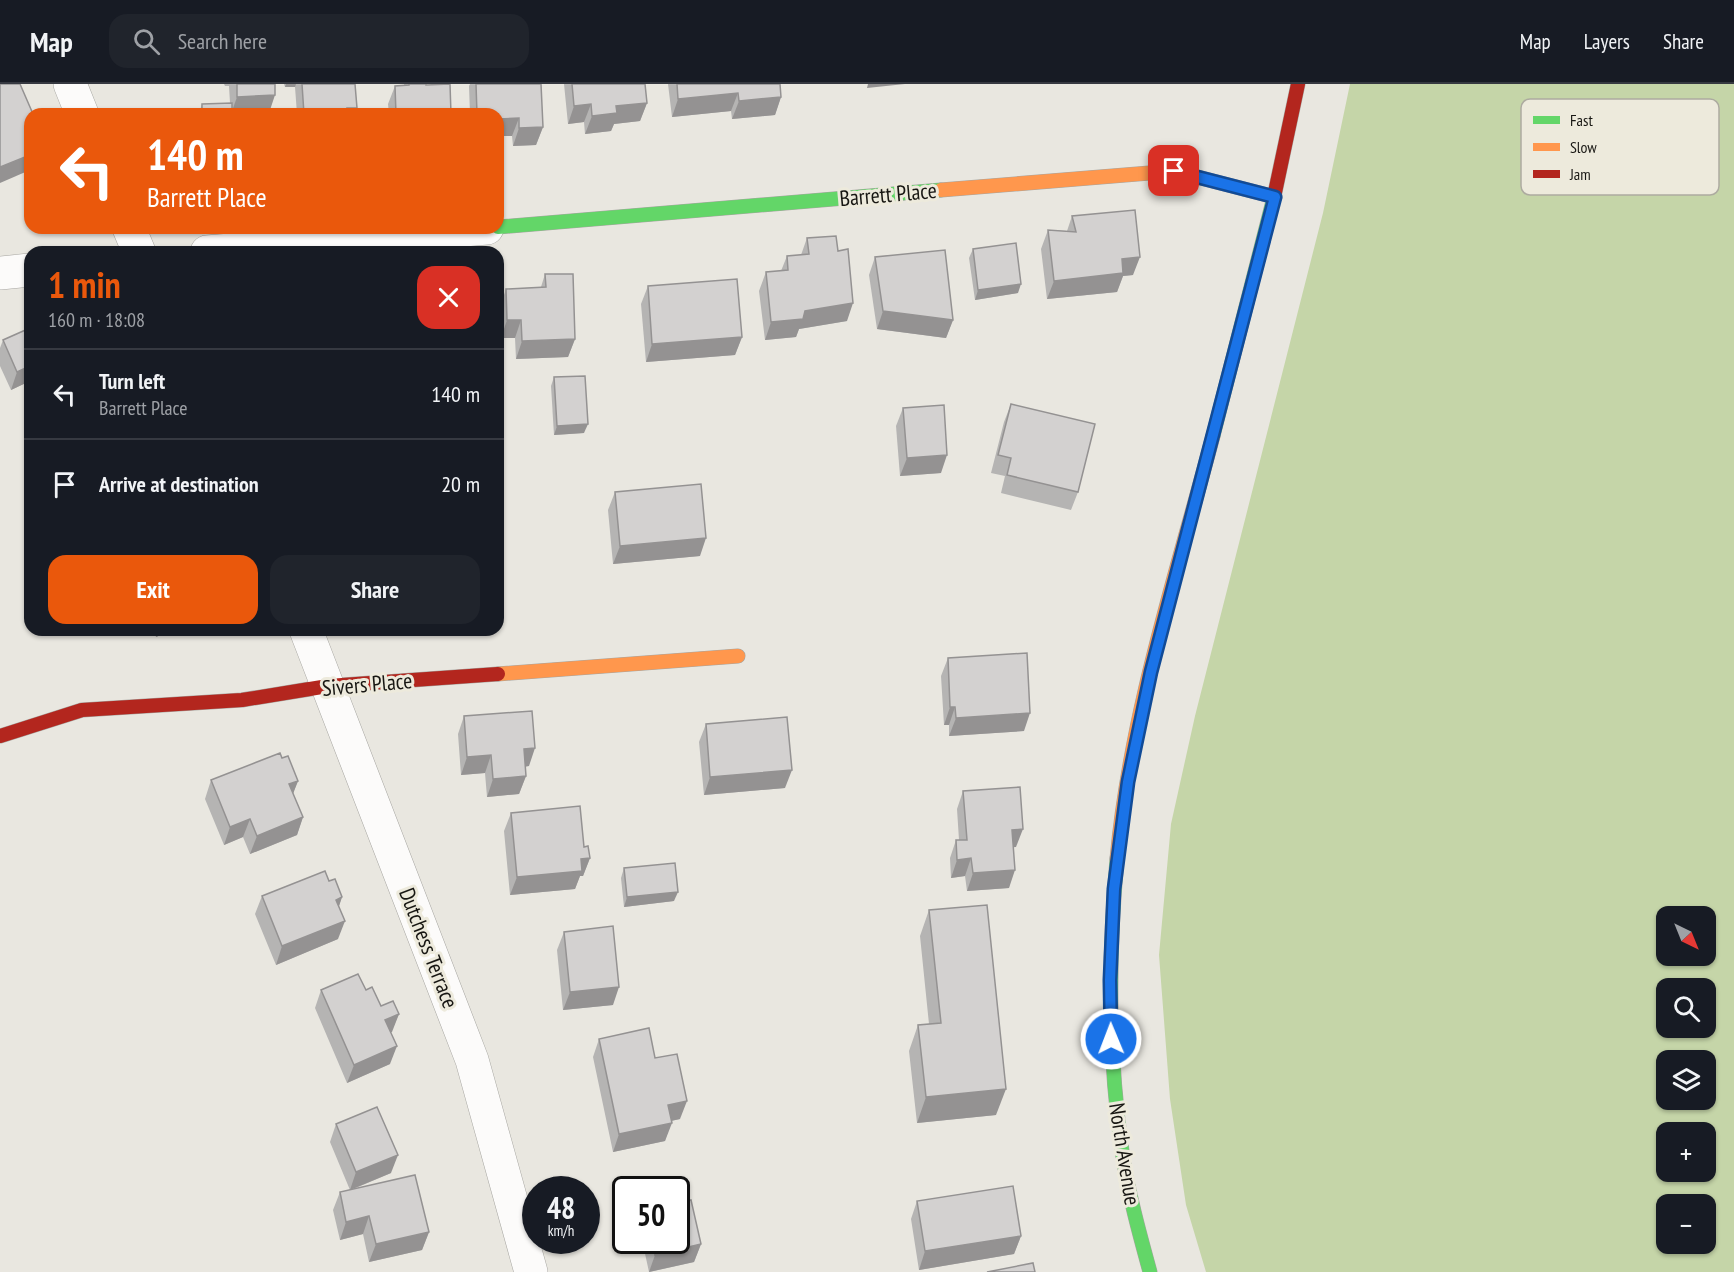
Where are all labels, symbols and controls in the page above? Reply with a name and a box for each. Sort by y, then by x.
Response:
search box [109,14,529,68]
text: Map [30,23,73,60]
icon: search [130,25,163,58]
text: Search here [178,27,267,55]
text: Map [1520,28,1551,55]
text: Layers [1584,28,1630,55]
text: Share [1663,28,1704,55]
legend [1521,99,1719,195]
text: Fast [1570,110,1593,130]
text: 140 m [147,127,244,182]
icon: left [48,132,126,210]
text: Slow [1570,137,1597,157]
pin [1148,145,1199,196]
icon: arrive [1157,154,1190,187]
text: Jam [1569,164,1591,184]
street label: Barrett Place [838,176,938,212]
text: Barrett Place [147,180,267,214]
text: 1 min [48,261,121,308]
button: close [417,266,480,329]
text: 160 m · 18:08 [48,307,145,333]
text: Turn left [99,367,165,395]
icon: left [48,378,81,411]
text: 140 m [431,380,480,408]
text: Barrett Place [99,395,188,421]
icon: arrive [48,468,81,501]
text: Arrive at destination [99,470,259,498]
text: 20 m [441,470,480,498]
button: Exit [48,555,258,624]
button: Share [270,555,480,624]
street label: Sivers Place [321,666,413,702]
street label: Dutchess Terrace [393,884,465,1012]
north arrow [1656,906,1716,966]
map controls [1656,906,1716,1254]
button: search [1656,978,1716,1038]
position arrow [1079,1007,1143,1071]
button: layers [1656,1050,1716,1110]
street label: North Avenue [1103,1101,1147,1207]
button: + [1656,1122,1716,1182]
speed limit sign: 50 [612,1176,690,1254]
text: 48 [547,1188,575,1227]
button: − [1656,1194,1716,1254]
text: km/h [548,1221,574,1240]

